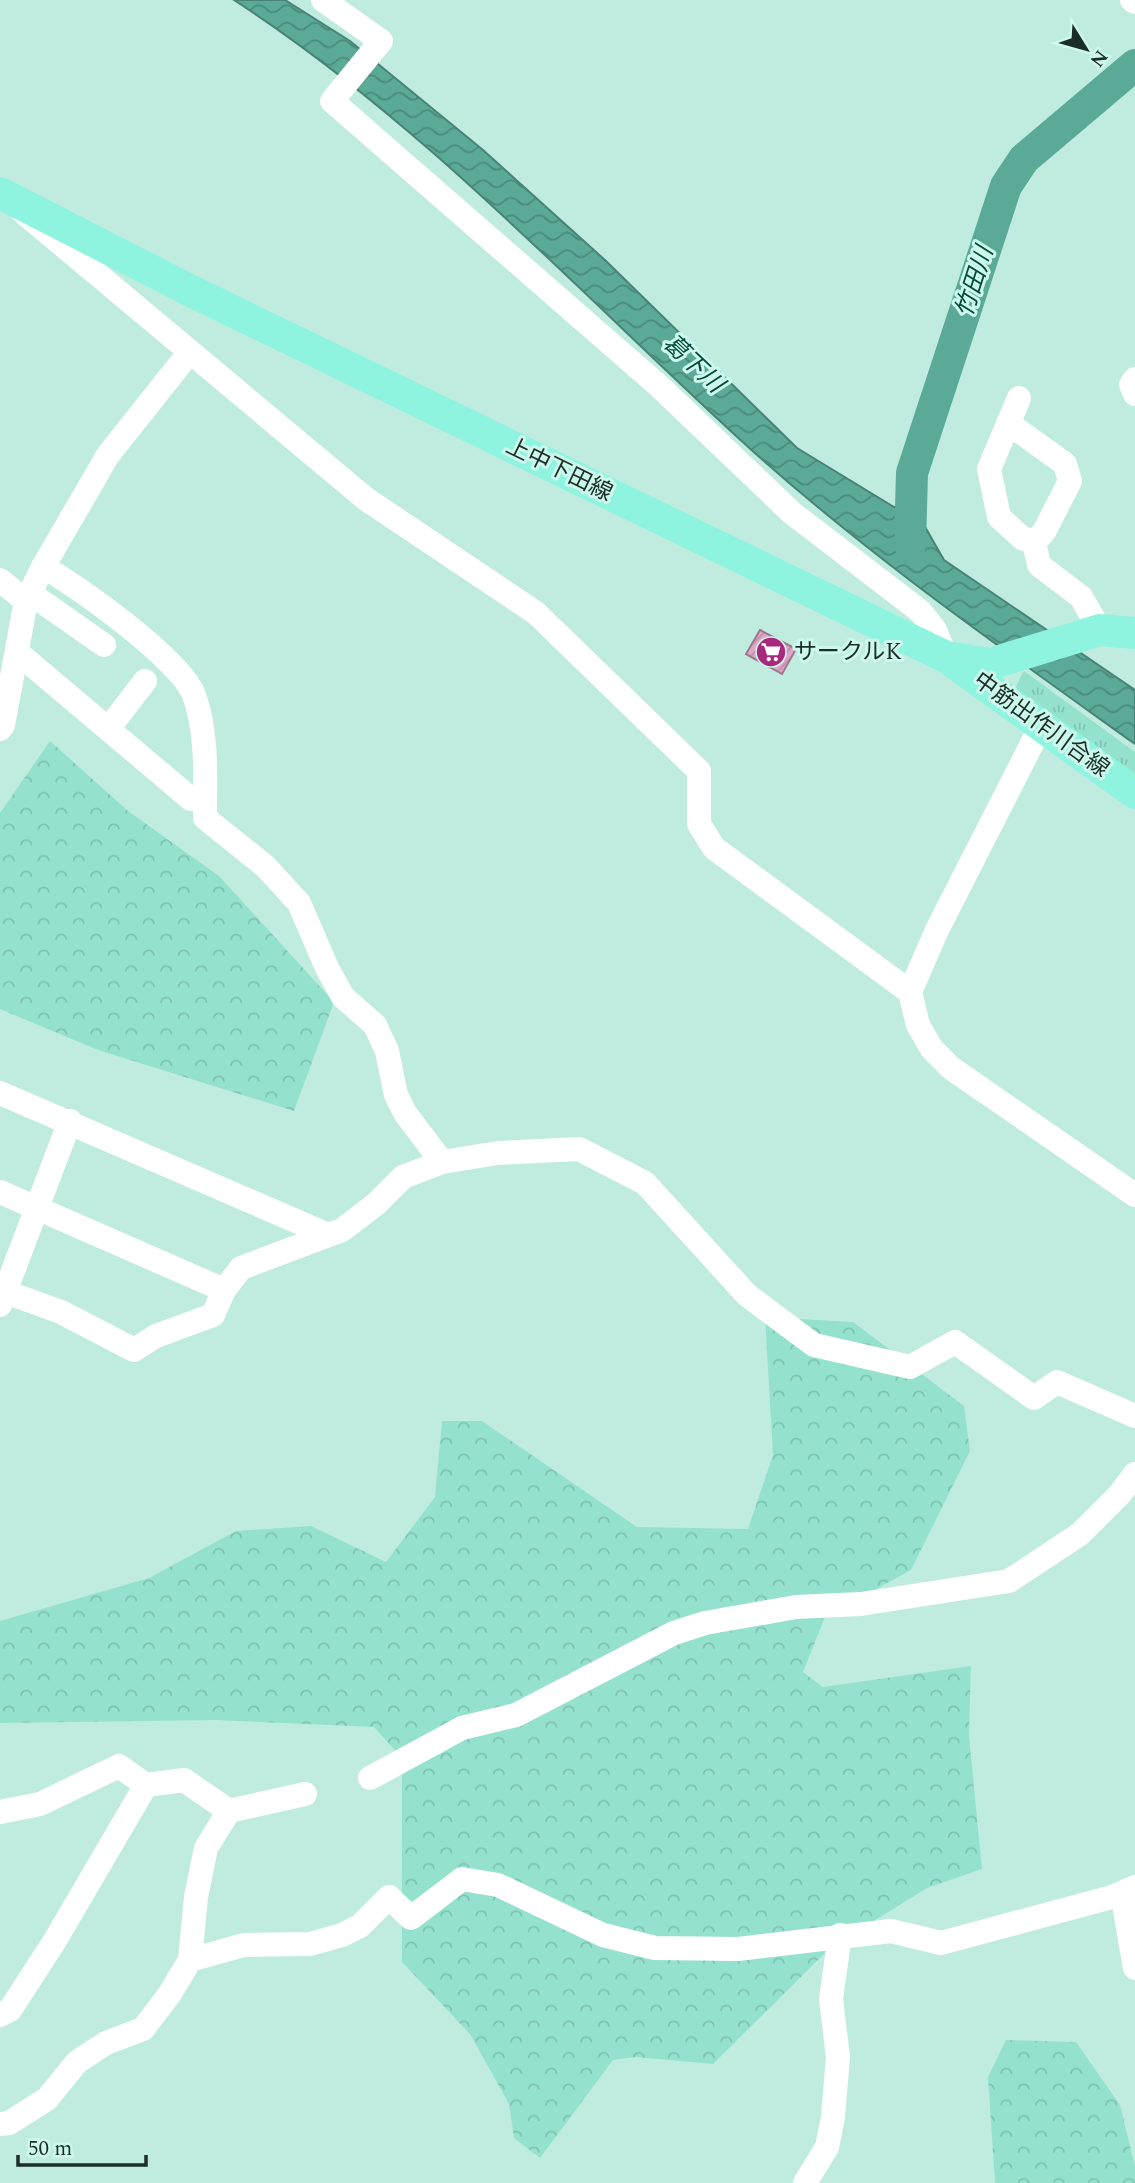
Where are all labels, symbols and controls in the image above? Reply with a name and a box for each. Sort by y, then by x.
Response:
north arrow [1051,14,1121,84]
text: N [1082,43,1115,73]
water label: 竹田川 [947,239,1004,322]
water label: 葛下川 [654,326,734,404]
street label: 上中下田線 [500,429,618,511]
supermarket icon: サークルK [754,635,788,669]
place label: サークルK [794,635,902,670]
street label: 中筋出作川合線 [966,664,1116,786]
scale bar [18,2124,145,2168]
text: 50 m [28,2133,72,2165]

